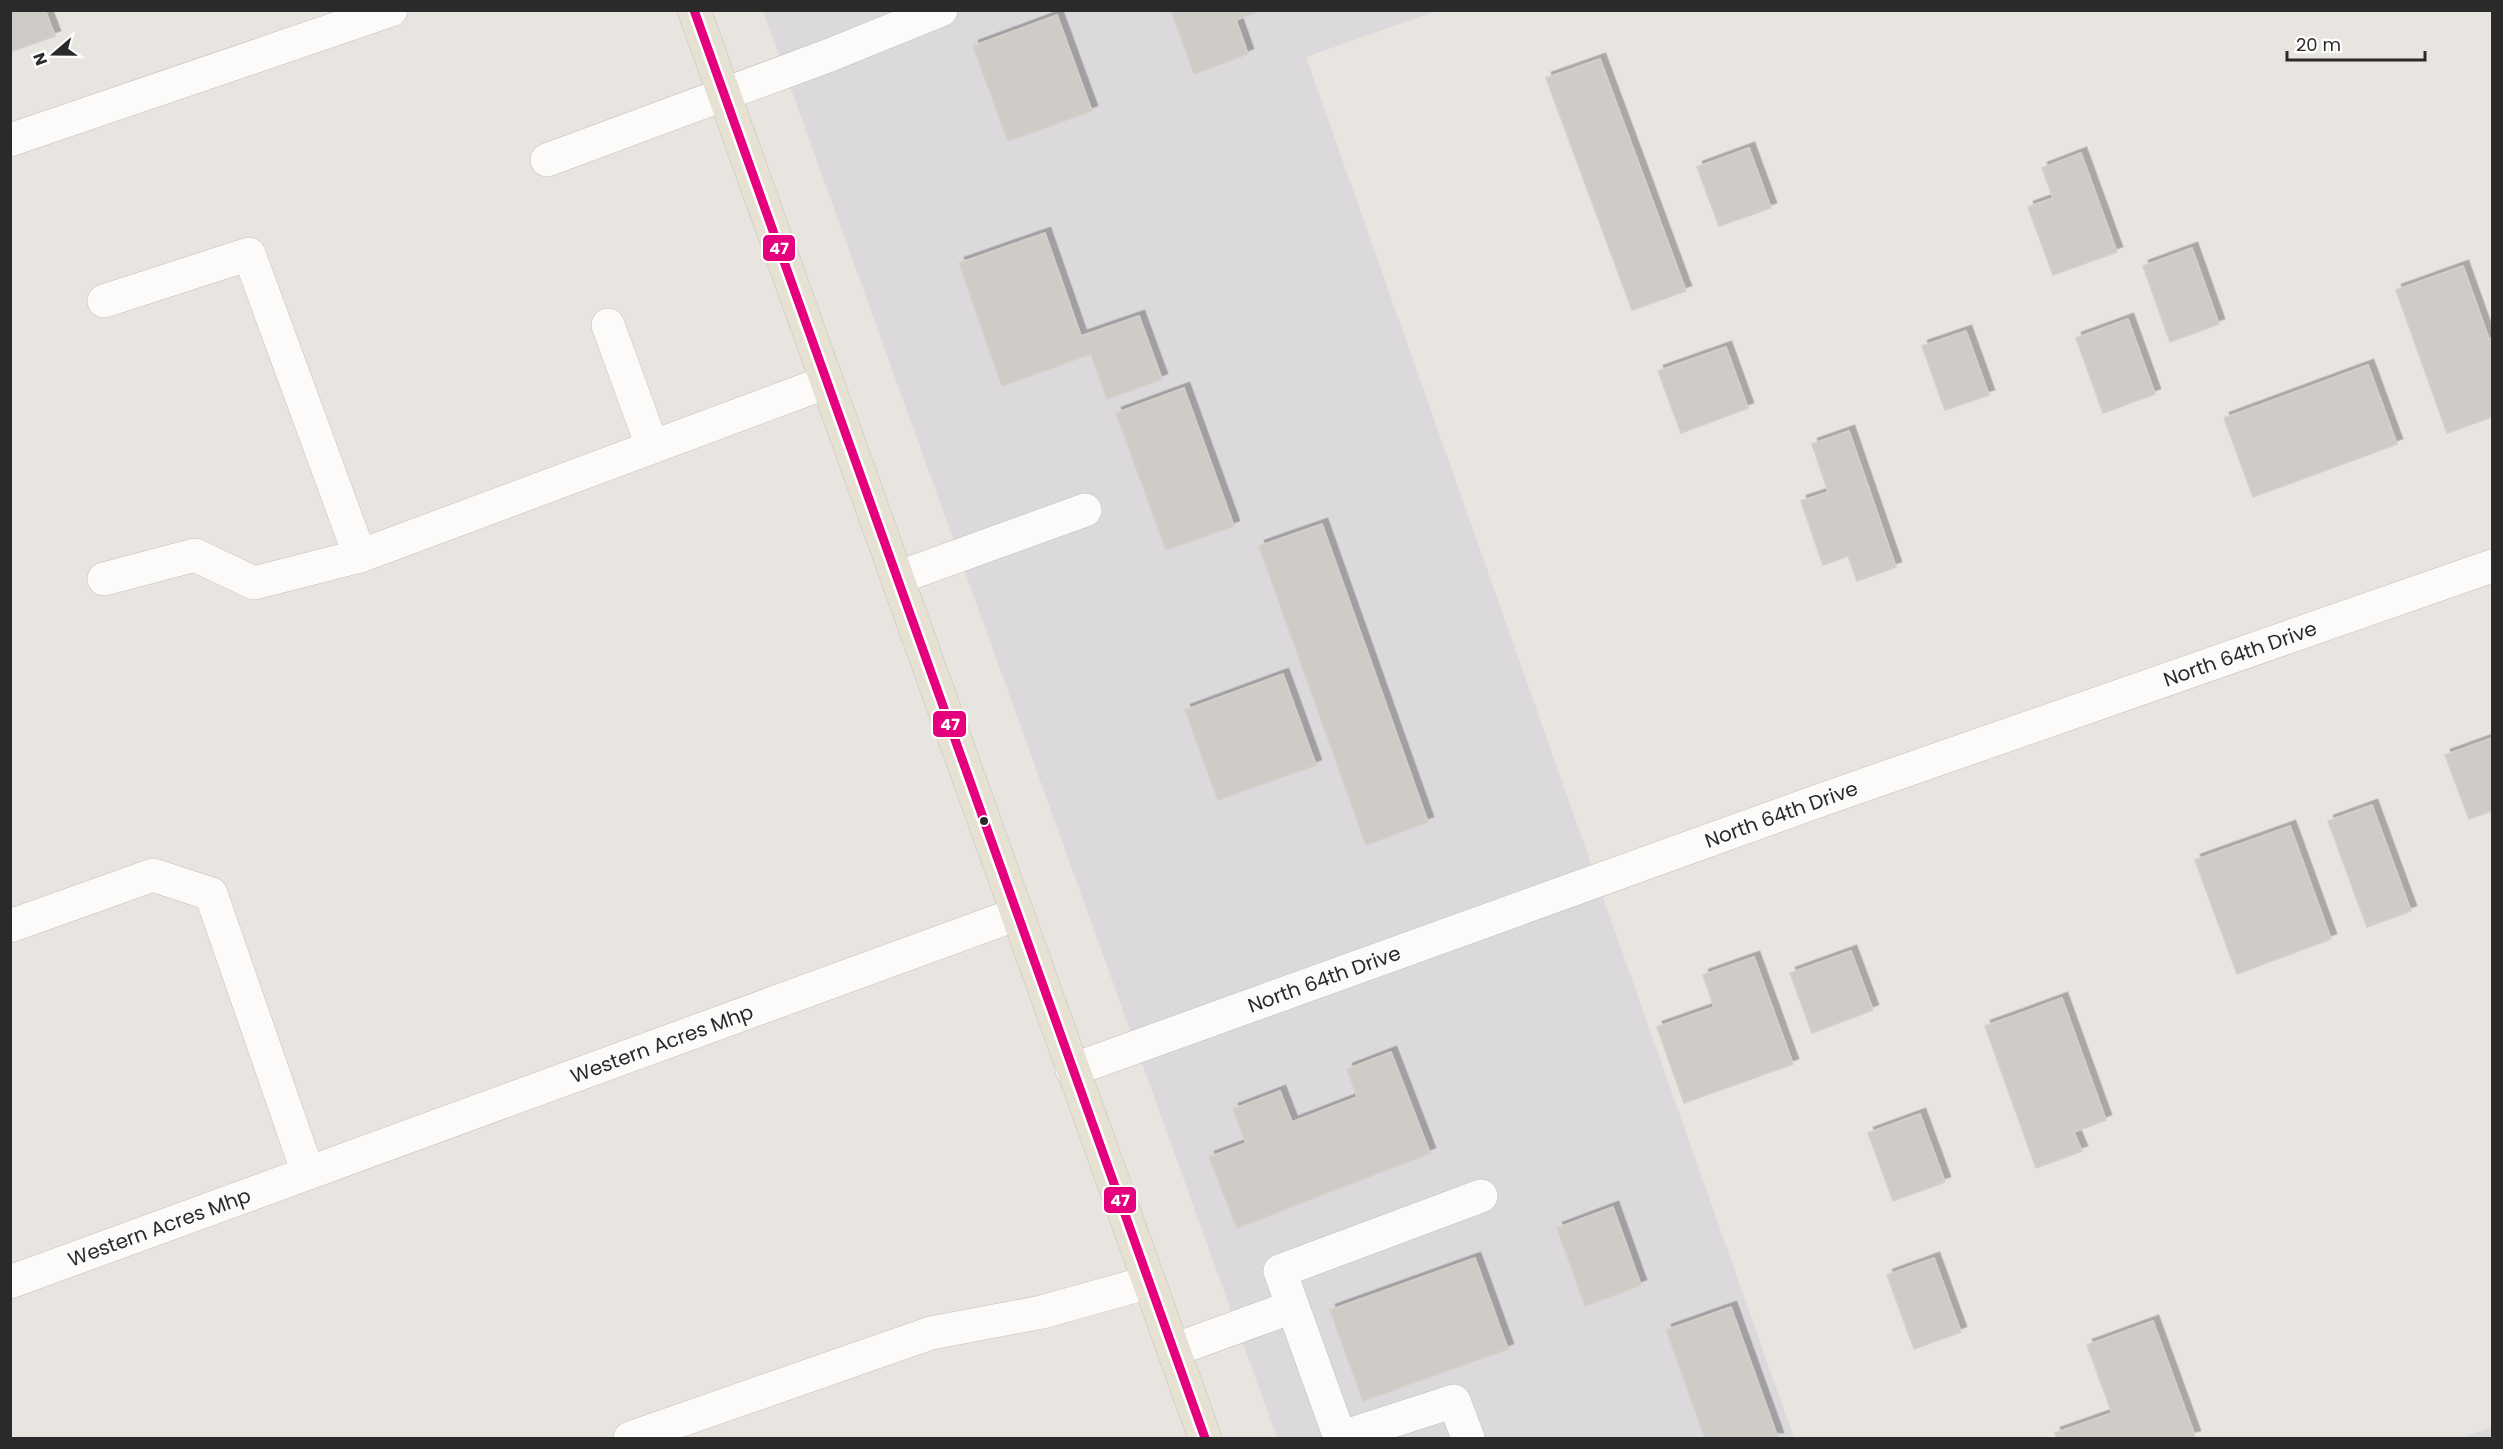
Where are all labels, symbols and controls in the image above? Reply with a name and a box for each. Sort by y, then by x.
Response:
north arrow [24,24,84,84]
scale bar [2287,24,2425,62]
text: 20 m [2296,32,2341,57]
text: N [28,49,53,69]
line badge: 47 [762,234,796,262]
text: 47 [769,237,789,260]
street label: North 64th Drive [2160,614,2321,694]
line badge: 47 [932,710,967,738]
text: 47 [940,713,960,736]
street label: North 64th Drive [1701,774,1862,855]
unlabelled marker [978,815,990,827]
street label: North 64th Drive [1244,939,1404,1020]
street label: Western Acres Mhp [567,998,757,1090]
street label: Western Acres Mhp [64,1181,255,1274]
line badge: 47 [1103,1186,1137,1214]
text: 47 [1110,1189,1130,1212]

